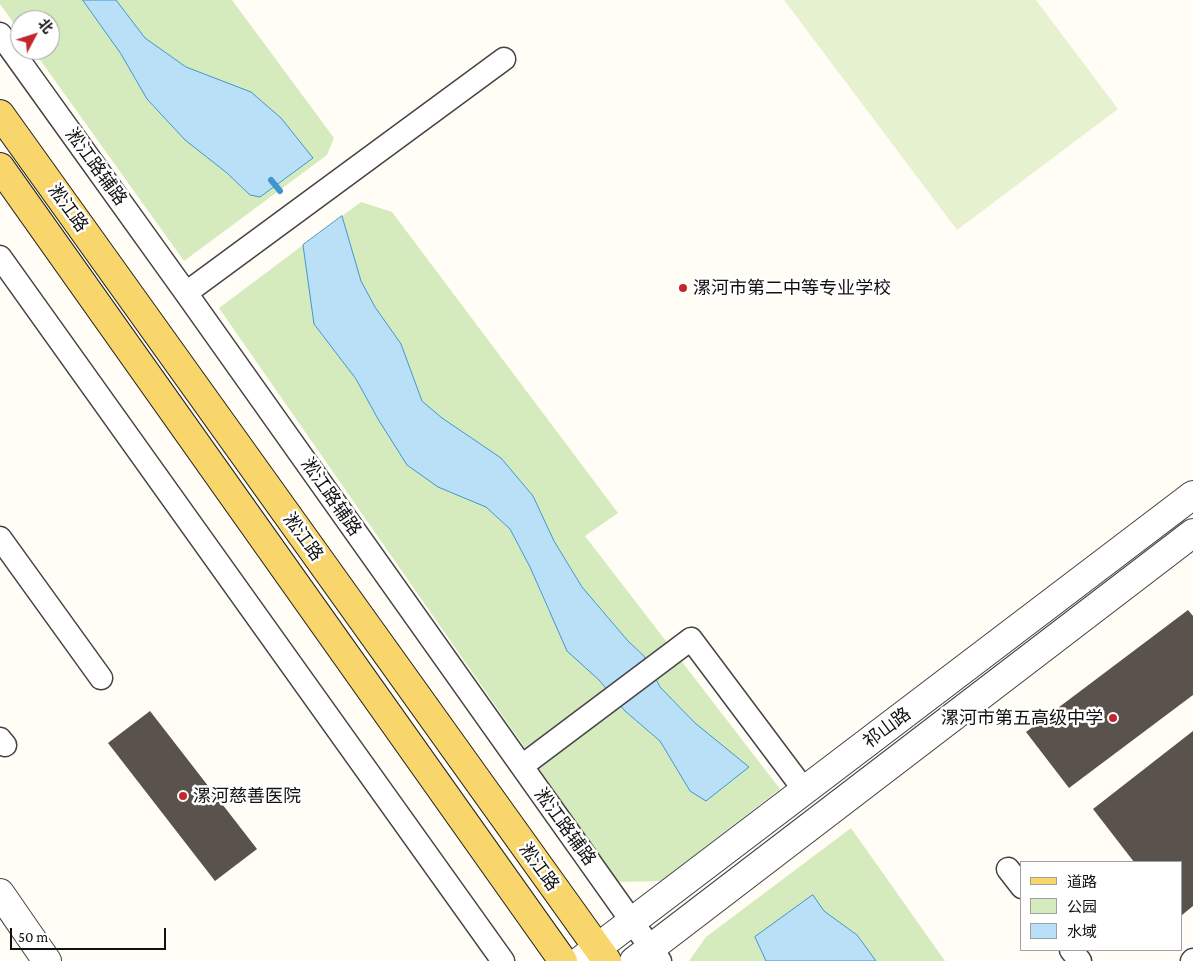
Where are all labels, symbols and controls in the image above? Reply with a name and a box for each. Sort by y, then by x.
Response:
north arrow [10,10,60,60]
text: 北 [35,15,56,37]
street label: 淞江路辅路 [61,124,131,210]
street label: 淞江路 [43,180,93,236]
place label: 漯河市第二中等专业学校 [693,277,891,299]
marker: 漯河市第二中等专业学校 [677,282,689,294]
street label: 淞江路辅路 [296,454,366,540]
street label: 淞江路 [278,509,328,565]
street label: 祁山路 [859,703,915,753]
place label: 漯河市第五高级中学 [941,707,1103,729]
marker: 漯河市第五高级中学 [1107,712,1119,724]
street label: 淞江路辅路 [530,784,600,870]
place label: 漯河慈善医院 [193,785,301,807]
marker: 漯河慈善医院 [177,790,189,802]
street label: 淞江路 [514,839,564,895]
legend [1020,861,1183,951]
text: 道路 [1067,874,1097,890]
text: 公园 [1067,899,1097,915]
scale bar [12,918,169,950]
text: 水域 [1067,924,1097,940]
text: 50 m [18,929,48,945]

